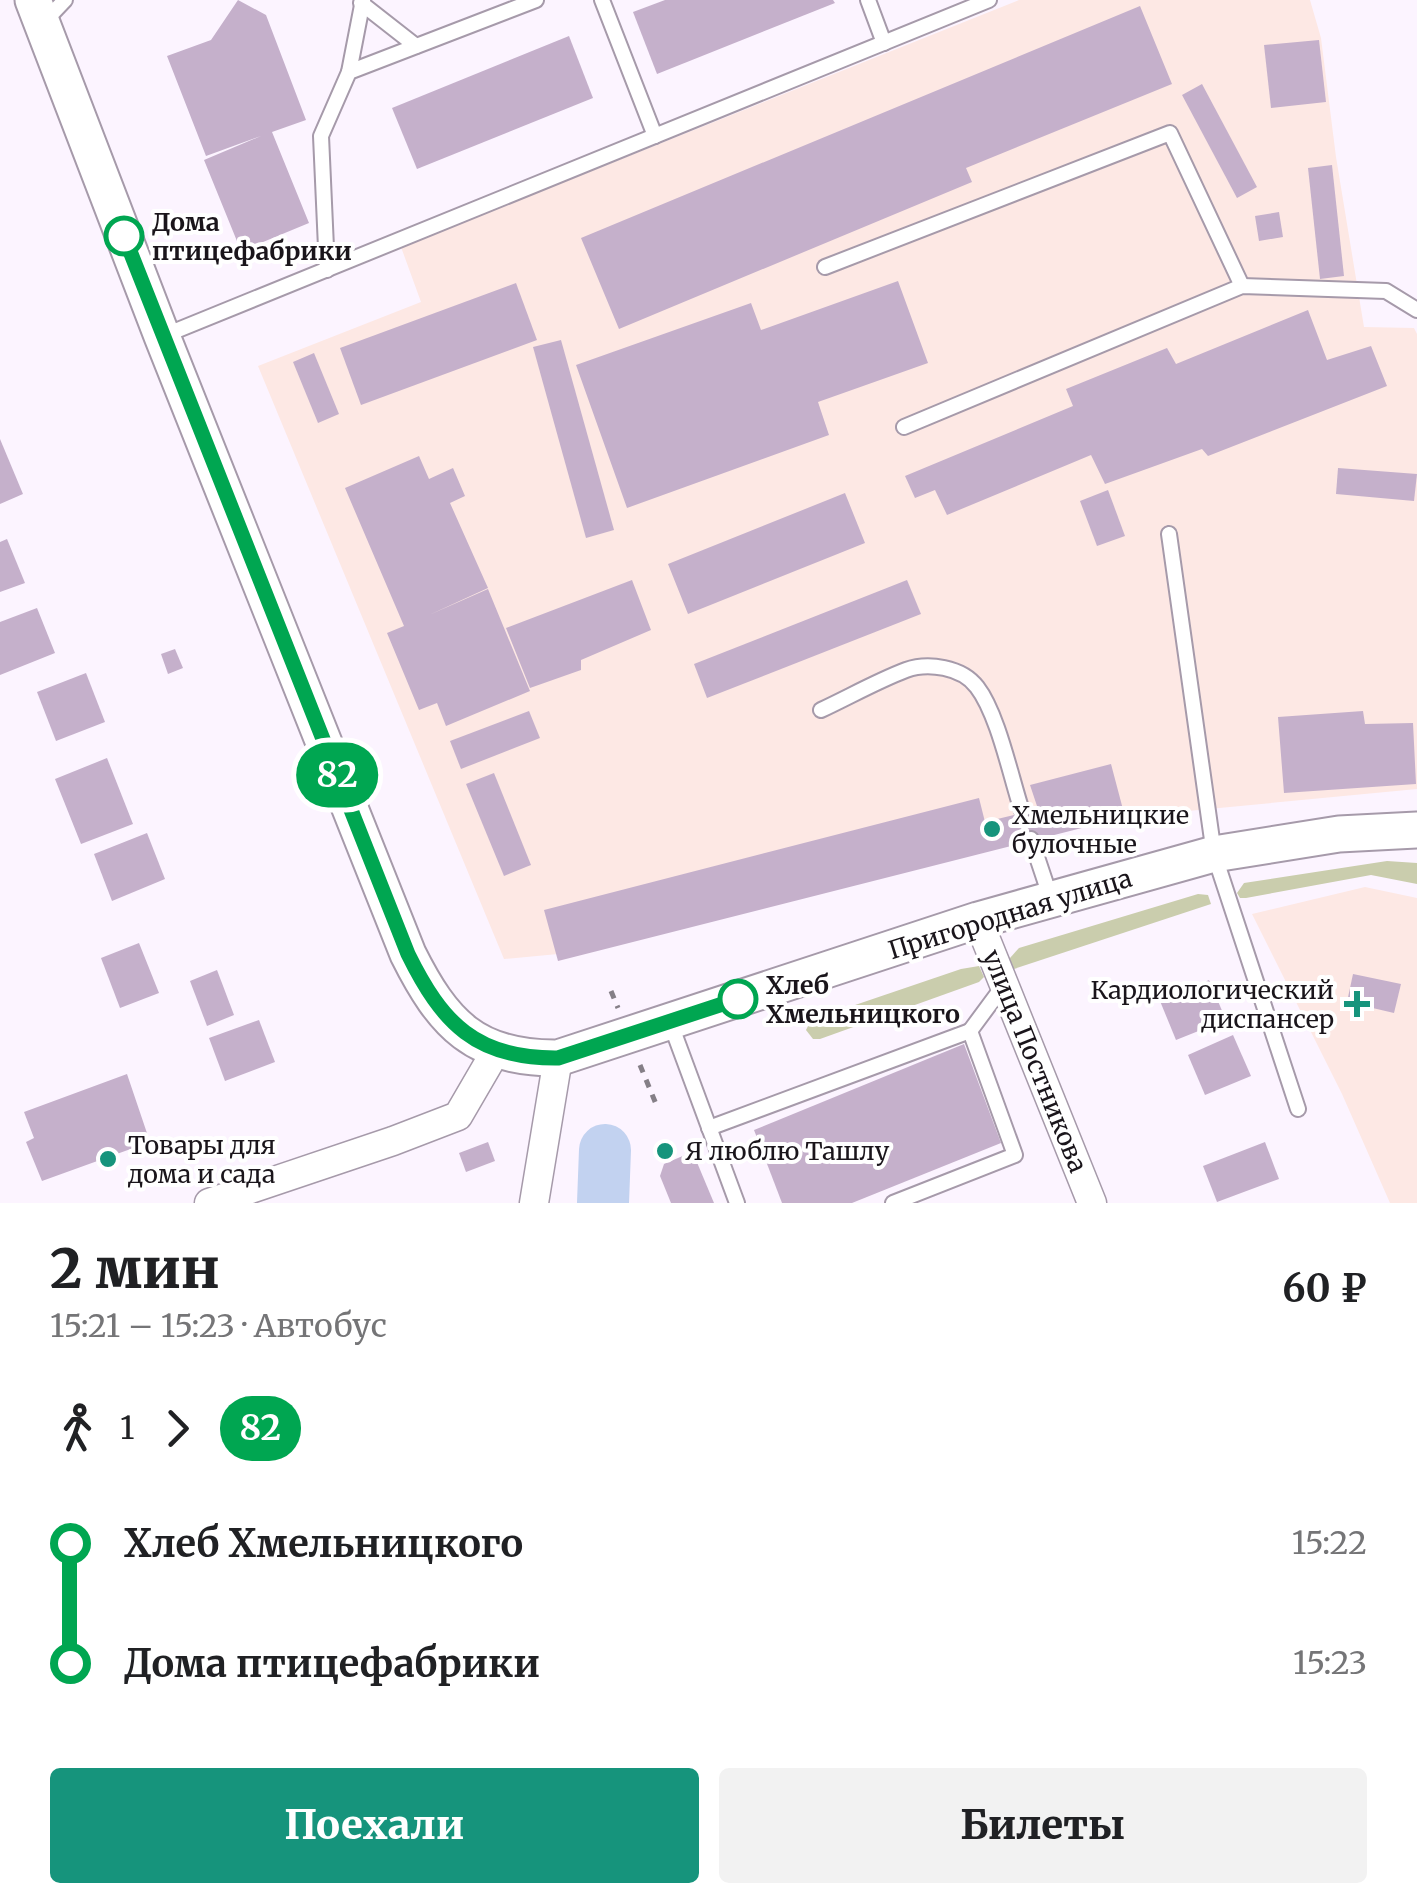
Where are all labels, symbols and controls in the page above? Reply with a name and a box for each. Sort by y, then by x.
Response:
place label: Дома птицефабрики [152,206,352,267]
marker: Дома птицефабрики [105,217,143,255]
line badge: 82 [292,742,382,808]
text: 82 [316,753,358,797]
place label: Хмельницкие булочные [1012,799,1189,860]
marker: Хмельницкие булочные [981,818,1003,840]
street label: Пригородная улица [884,862,1136,966]
street label: улица Постникова [976,945,1094,1177]
place label: Хлеб Хмельницкого [766,969,960,1030]
place label: Кардиологический диспансер [1091,974,1334,1035]
marker: Хлеб Хмельницкого [719,980,757,1018]
marker: Кардиологический диспансер [1344,991,1370,1017]
place label: Товары для дома и сада [127,1129,276,1190]
place label: Я люблю Ташлу [685,1135,890,1167]
marker: Я люблю Ташлу [654,1140,676,1162]
marker: Товары для дома и сада [97,1148,119,1170]
text: 2 мин [50,1234,220,1303]
text: 60 ₽ [1282,1265,1367,1312]
text: 15:21 – 15:23 · Автобус [50,1306,387,1346]
icon: walk [50,1401,105,1456]
icon: forward [150,1401,205,1456]
text: 82 [240,1406,281,1450]
text: 1 [120,1408,135,1448]
text: Хлеб Хмельницкого [124,1520,523,1567]
text: 15:22 [1292,1523,1367,1563]
text: Дома птицефабрики [124,1640,540,1687]
text: 15:23 [1293,1643,1367,1683]
button: Поехали [50,1768,699,1883]
button: Билеты [719,1768,1367,1883]

